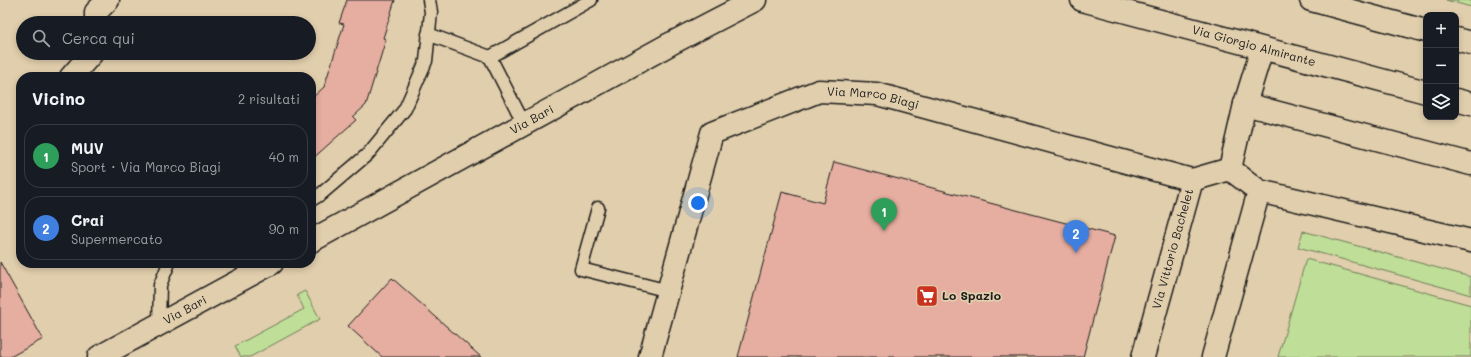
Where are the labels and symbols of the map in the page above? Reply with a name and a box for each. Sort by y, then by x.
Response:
street label: Via Giorgio Almirante [1191,21,1318,69]
street label: Via Marco Biagi [827,82,921,112]
street label: Via Bari [507,100,556,137]
street label: Via Vittorio Bachelet [1148,187,1196,311]
your location [688,193,708,213]
pin: 1 [871,198,897,231]
pin: 2 [1063,220,1089,253]
supermarket icon: Lo Spazio [914,283,940,309]
place label: Lo Spazio [942,287,1001,303]
street label: Via Bari [160,291,209,328]

